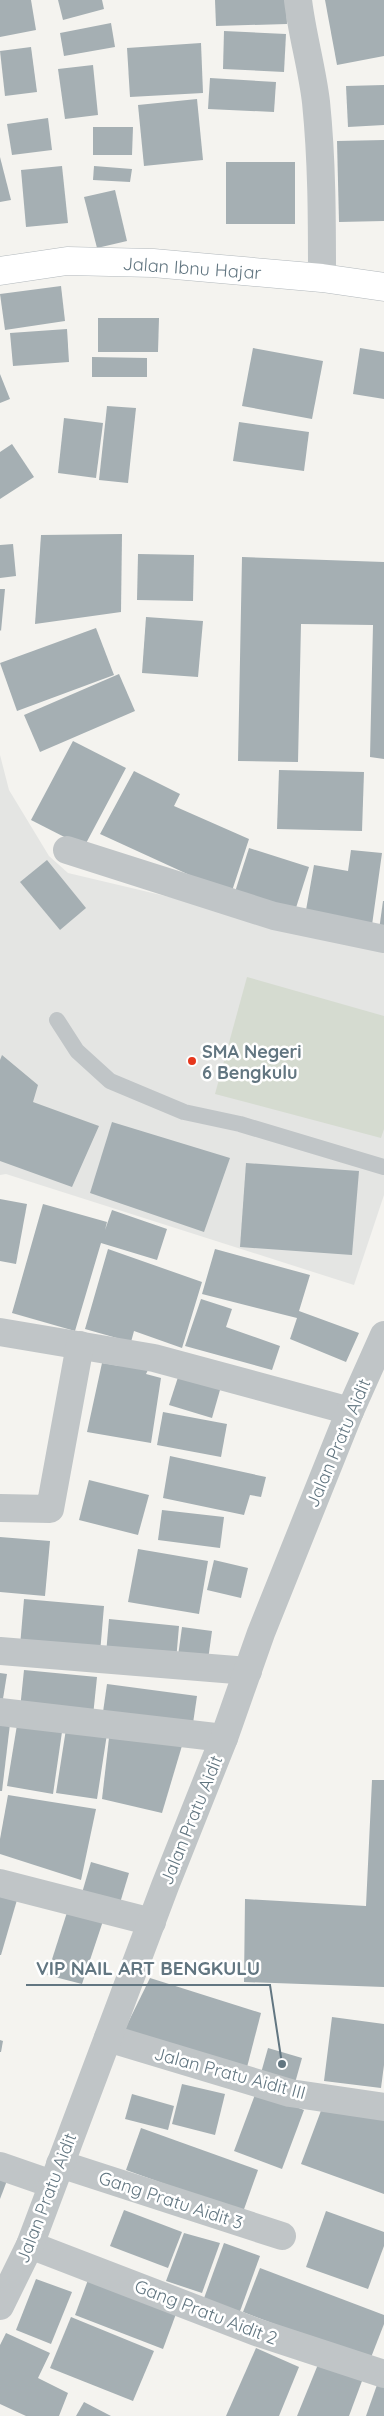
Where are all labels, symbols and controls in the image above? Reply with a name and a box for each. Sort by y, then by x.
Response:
street label: Jalan Ibnu Hajar [122,252,262,284]
place label: SMA Negeri 6 Bengkulu [202,1040,302,1084]
marker: SMA Negeri 6 Bengkulu [186,1055,198,1067]
street label: Jalan Pratu Aidit [301,1375,375,1511]
street label: Jalan Pratu Aidit [155,1752,227,1888]
callout: VIP NAIL ART BENGKULU [26,1951,270,1985]
text: VIP NAIL ART BENGKULU [36,1956,260,1980]
street label: Jalan Pratu Aidit III [152,2042,308,2104]
street label: Jalan Pratu Aidit [11,2130,81,2266]
street label: Gang Pratu Aidit 3 [96,2166,246,2234]
street label: Gang Pratu Aidit 2 [131,2274,281,2350]

